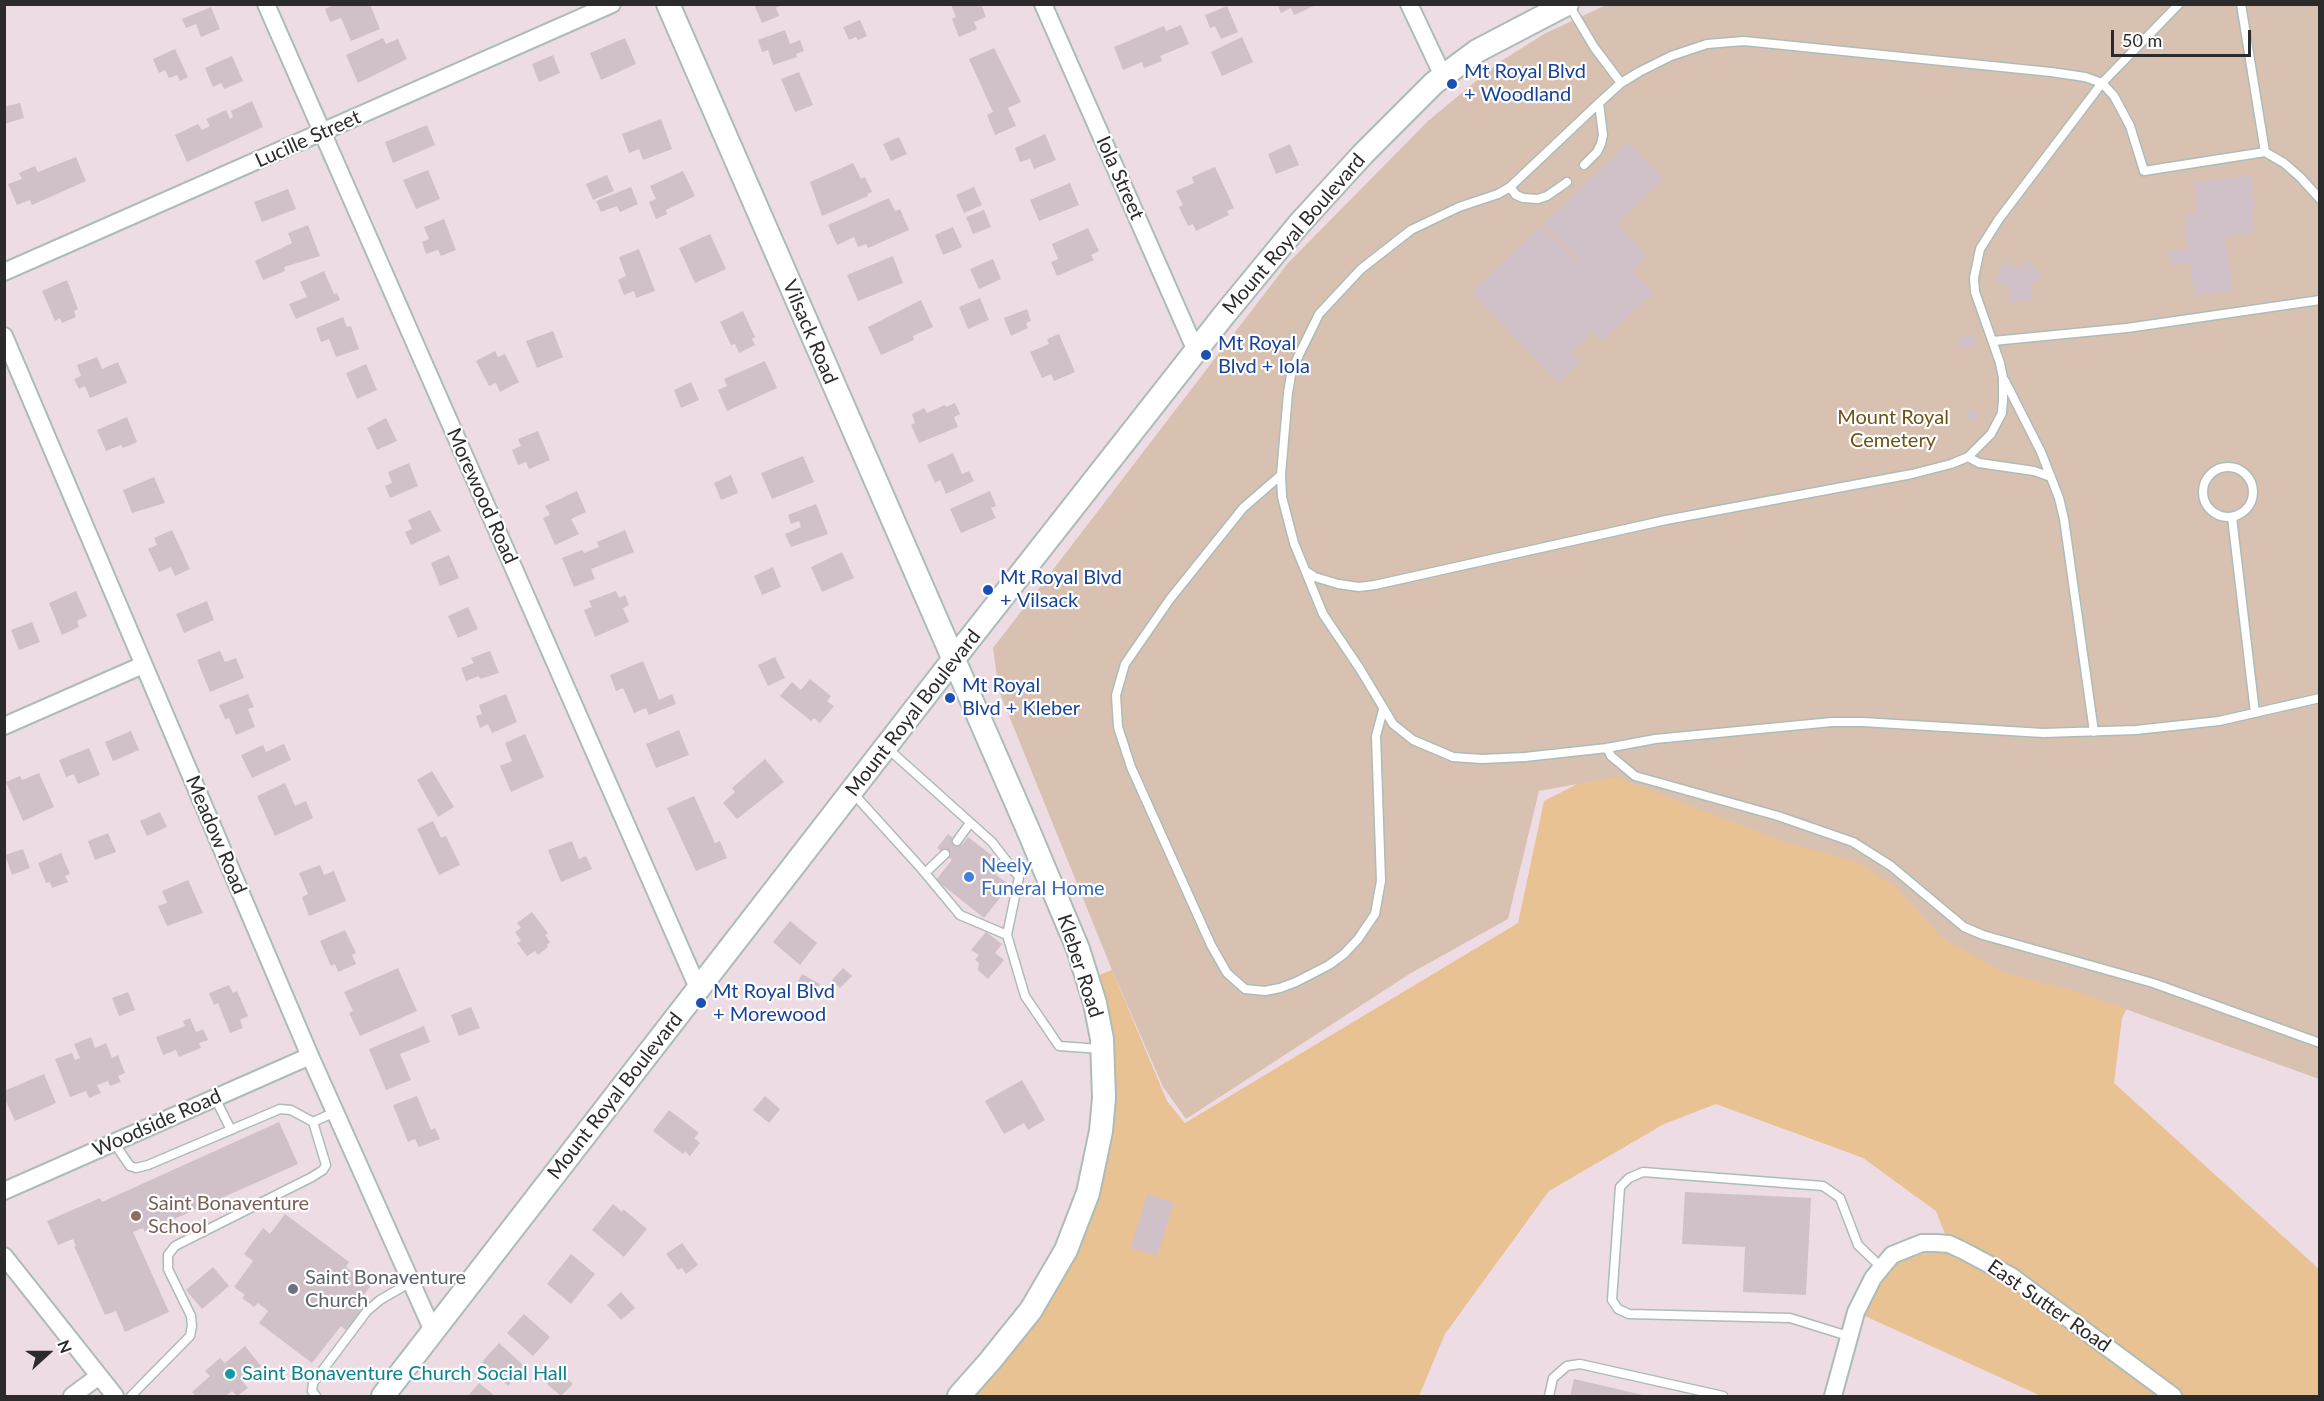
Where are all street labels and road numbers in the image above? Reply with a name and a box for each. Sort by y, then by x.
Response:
street label: Lucille Street [252,105,364,173]
street label: Iola Street [1091,132,1149,224]
street label: Mount Royal Boulevard [1218,149,1370,319]
street label: Vilsack Road [777,276,843,388]
street label: Morewood Road [441,424,523,568]
street label: Mount Royal Boulevard [840,625,986,801]
street label: Meadow Road [180,772,252,898]
street label: Kleber Road [1052,911,1108,1021]
street label: Mount Royal Boulevard [542,1008,688,1184]
street label: Woodside Road [89,1084,225,1162]
street label: East Sutter Road [1983,1255,2115,1357]

